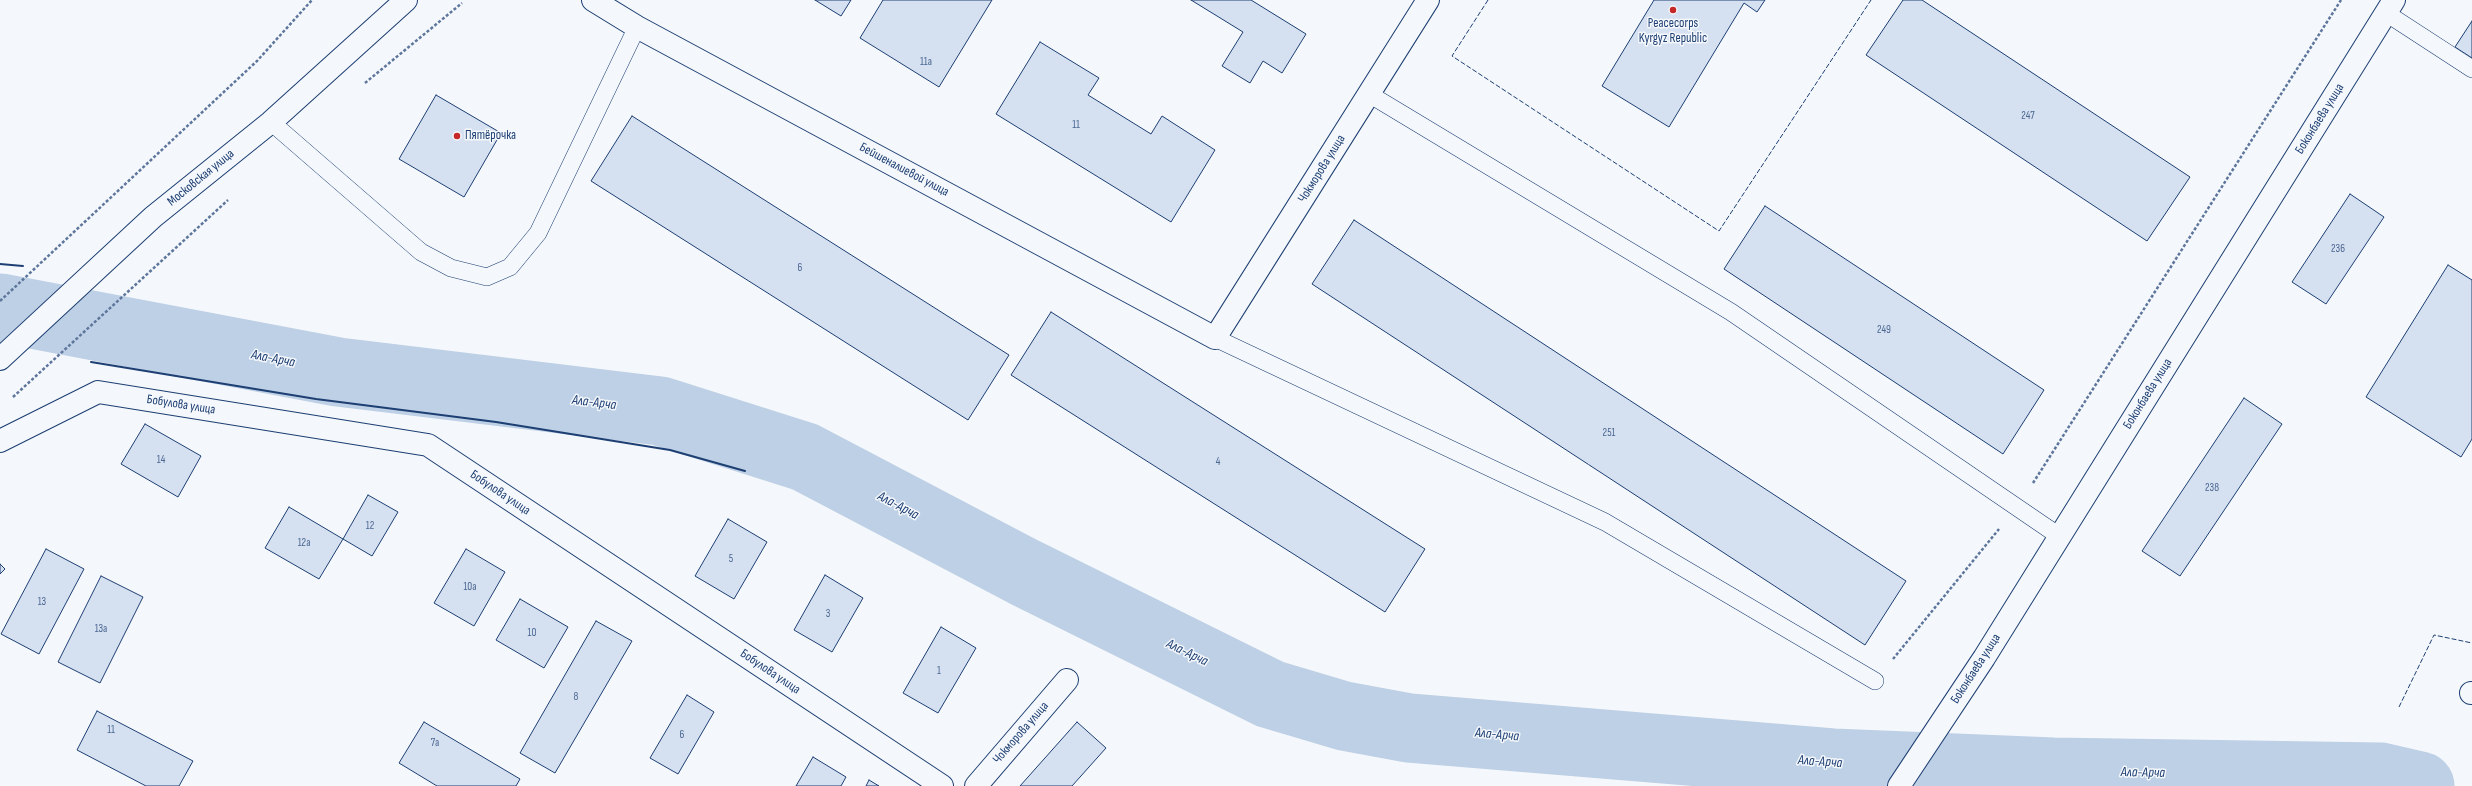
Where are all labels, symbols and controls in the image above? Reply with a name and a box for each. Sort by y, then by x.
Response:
marker: Peacecorps Kyrgyz Republic [1668,5,1678,15]
place label: Peacecorps Kyrgyz Republic [1639,16,1707,47]
house number: 11a [920,55,932,69]
street label: Боконбаева улица [2292,81,2348,157]
house number: 247 [2021,109,2035,123]
house number: 11 [1072,118,1080,132]
place label: Пятёрочка [465,128,516,144]
marker: Пятёрочка [452,131,462,141]
street label: Чокморова улица [1295,132,1349,206]
street label: Бейшеналиевой улица [857,140,951,200]
street label: Московская улица [164,146,238,210]
house number: 236 [2331,242,2345,256]
house number: 6 [798,261,802,275]
house number: 249 [1877,323,1891,337]
water label: Ала-Арча [250,347,296,371]
street label: Боконбаева улица [2120,356,2176,432]
street label: Бобулова улица [146,392,216,418]
water label: Ала-Арча [571,392,617,414]
house number: 251 [1603,426,1615,440]
house number: 14 [157,453,165,467]
house number: 4 [1216,455,1220,469]
street label: Бобулова улица [467,467,533,519]
house number: 238 [2205,481,2219,495]
water label: Ала-Арча [875,488,921,524]
house number: 12 [366,519,374,533]
house number: 12a [298,536,310,550]
house number: 5 [729,552,733,566]
house number: 10a [464,580,476,594]
house number: 13 [38,595,46,609]
house number: 3 [826,607,830,621]
house number: 13a [95,622,107,636]
house number: 10 [528,626,536,640]
street label: Боконбаева улица [1948,631,2004,707]
water label: Ала-Арча [1163,636,1211,670]
street label: Бобулова улица [737,646,803,698]
house number: 1 [937,664,941,678]
house number: 8 [574,690,578,704]
street label: Чокморова улица [990,699,1052,767]
house number: 11 [107,723,115,737]
water label: Ала-Арча [1474,725,1520,745]
house number: 6 [680,728,684,742]
house number: 7a [431,736,439,750]
water label: Ала-Арча [1797,752,1843,772]
water label: Ала-Арча [2121,764,2165,782]

